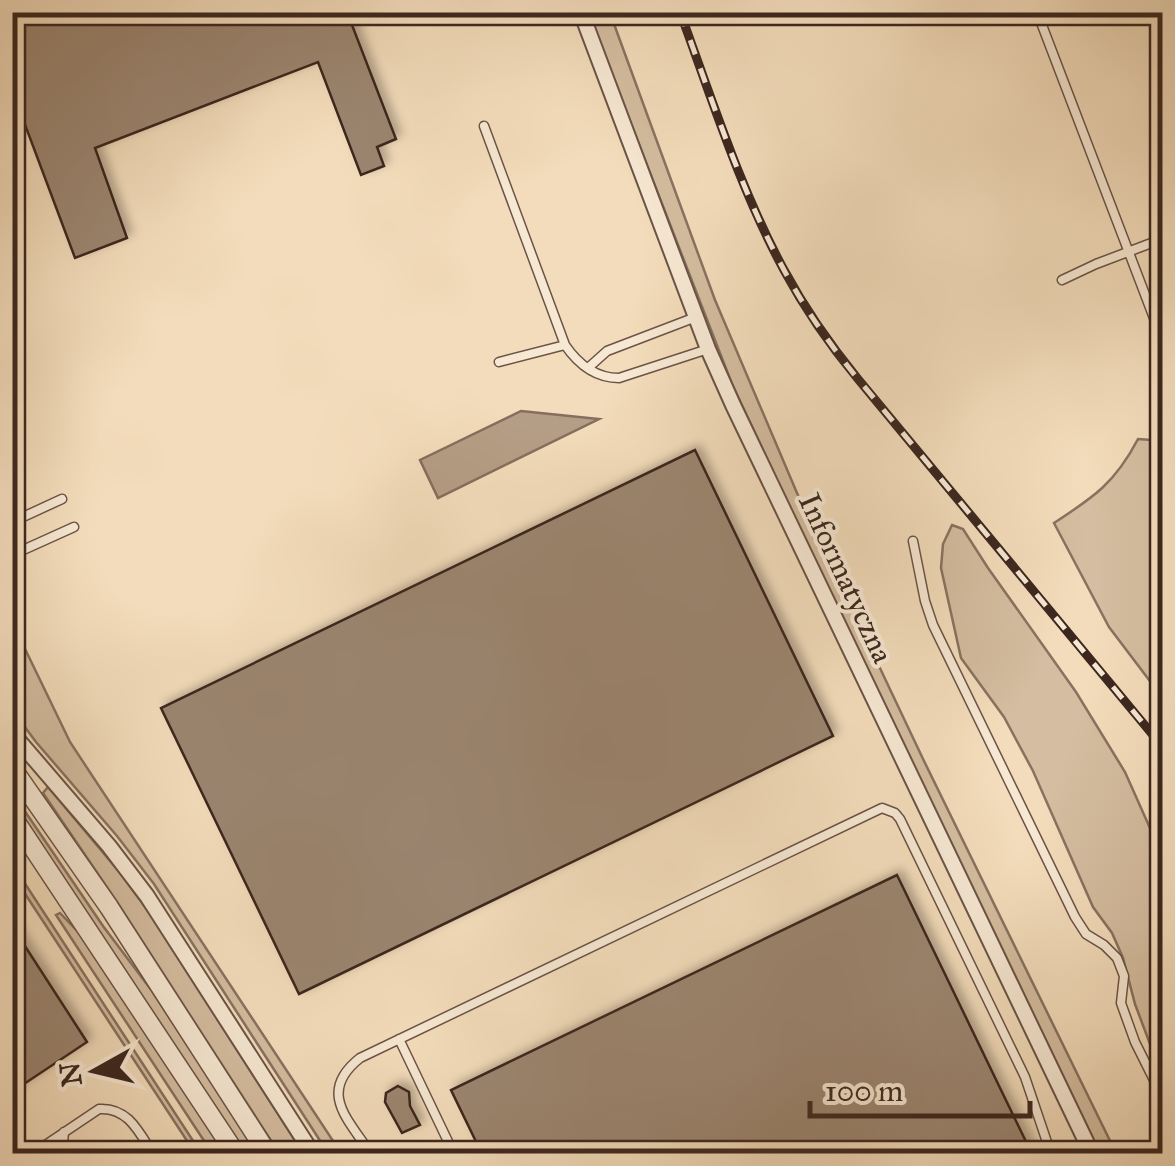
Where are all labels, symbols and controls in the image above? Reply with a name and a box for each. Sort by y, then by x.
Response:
street label: Informatyczna [791,487,901,669]
north arrow [45,1021,145,1121]
scale bar [810,1056,1030,1118]
text: N [52,1060,90,1089]
text: 100 m [825,1073,903,1109]

